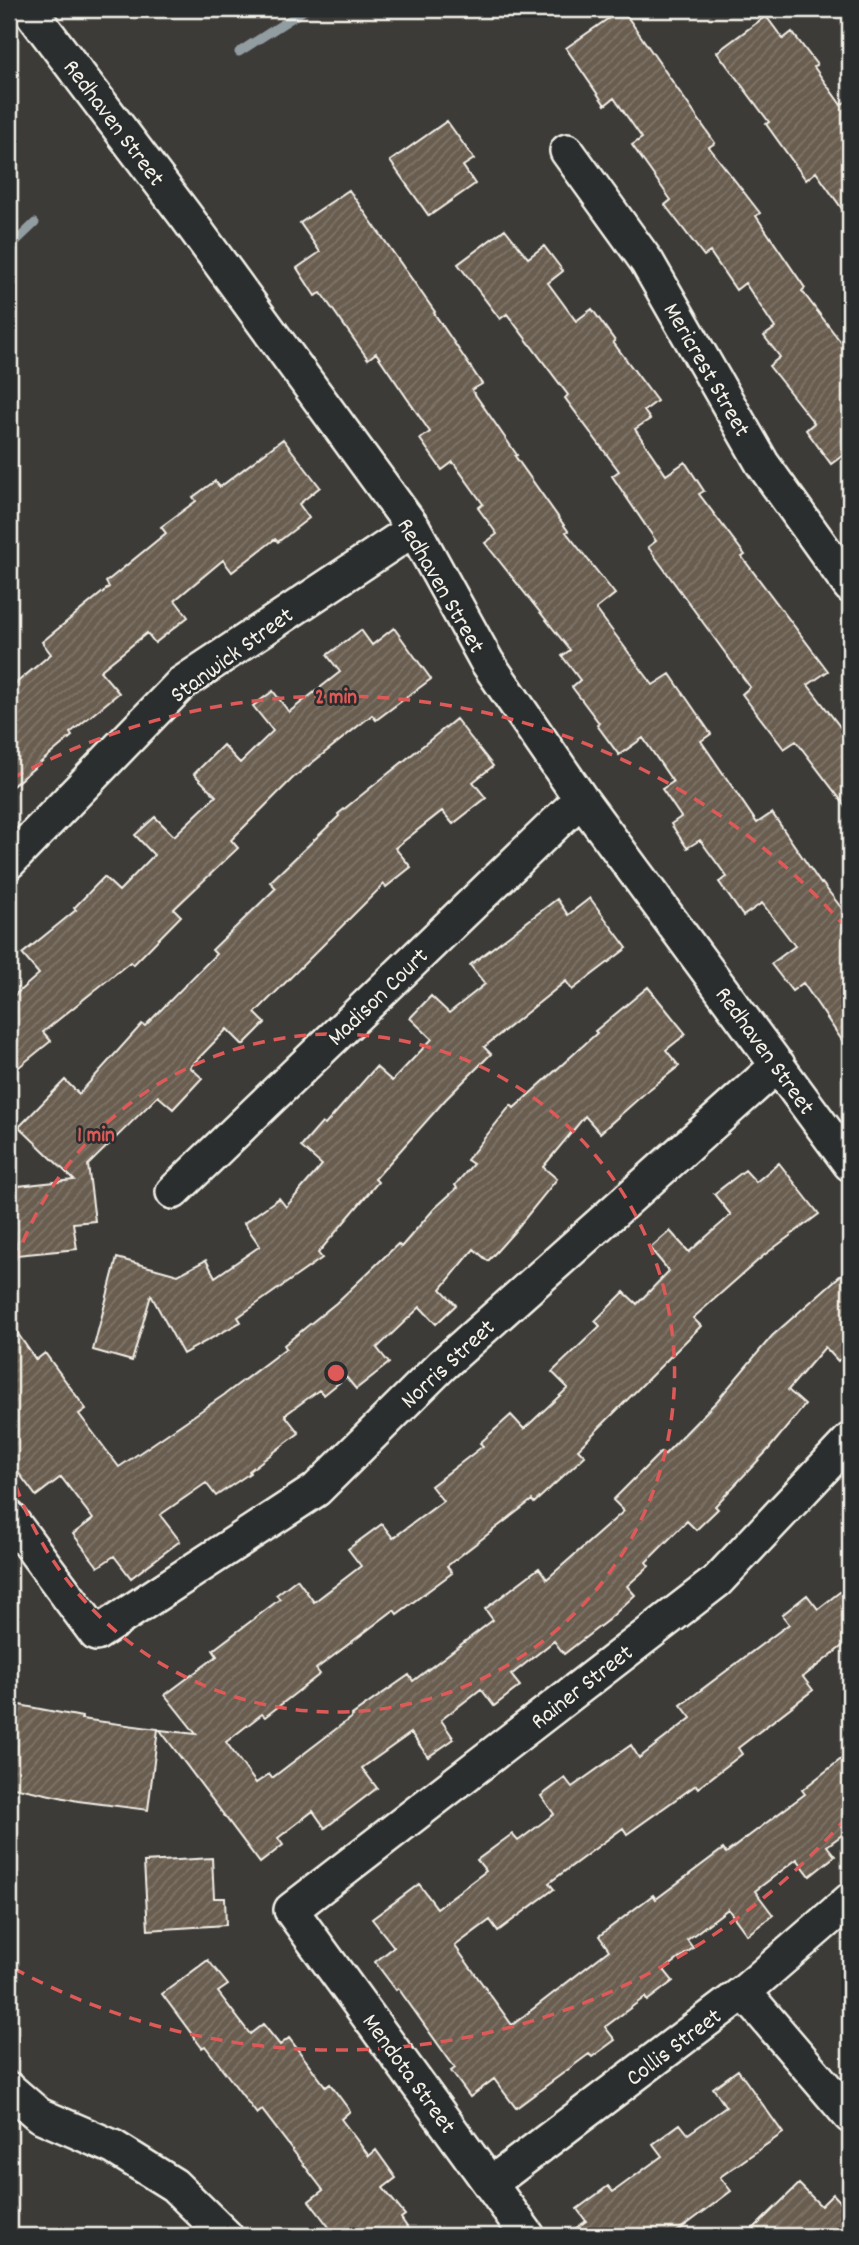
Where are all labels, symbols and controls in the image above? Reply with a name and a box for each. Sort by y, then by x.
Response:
street label: Redhaven Street [54,53,172,195]
street label: Mericrest Street [653,297,758,444]
street label: Redhaven Street [387,513,492,661]
street label: Stanwick Street [164,600,301,713]
text: 2 min [315,684,357,714]
street label: Madison Court [321,941,437,1055]
street label: Redhaven Street [705,981,822,1123]
text: 1 min [77,1122,115,1152]
street label: Norris Street [394,1312,504,1418]
centre of rings [324,1361,348,1385]
street label: Rainer Street [524,1637,641,1739]
street label: Collis Street [620,2001,730,2096]
street label: Mendota Street [352,2008,463,2142]

